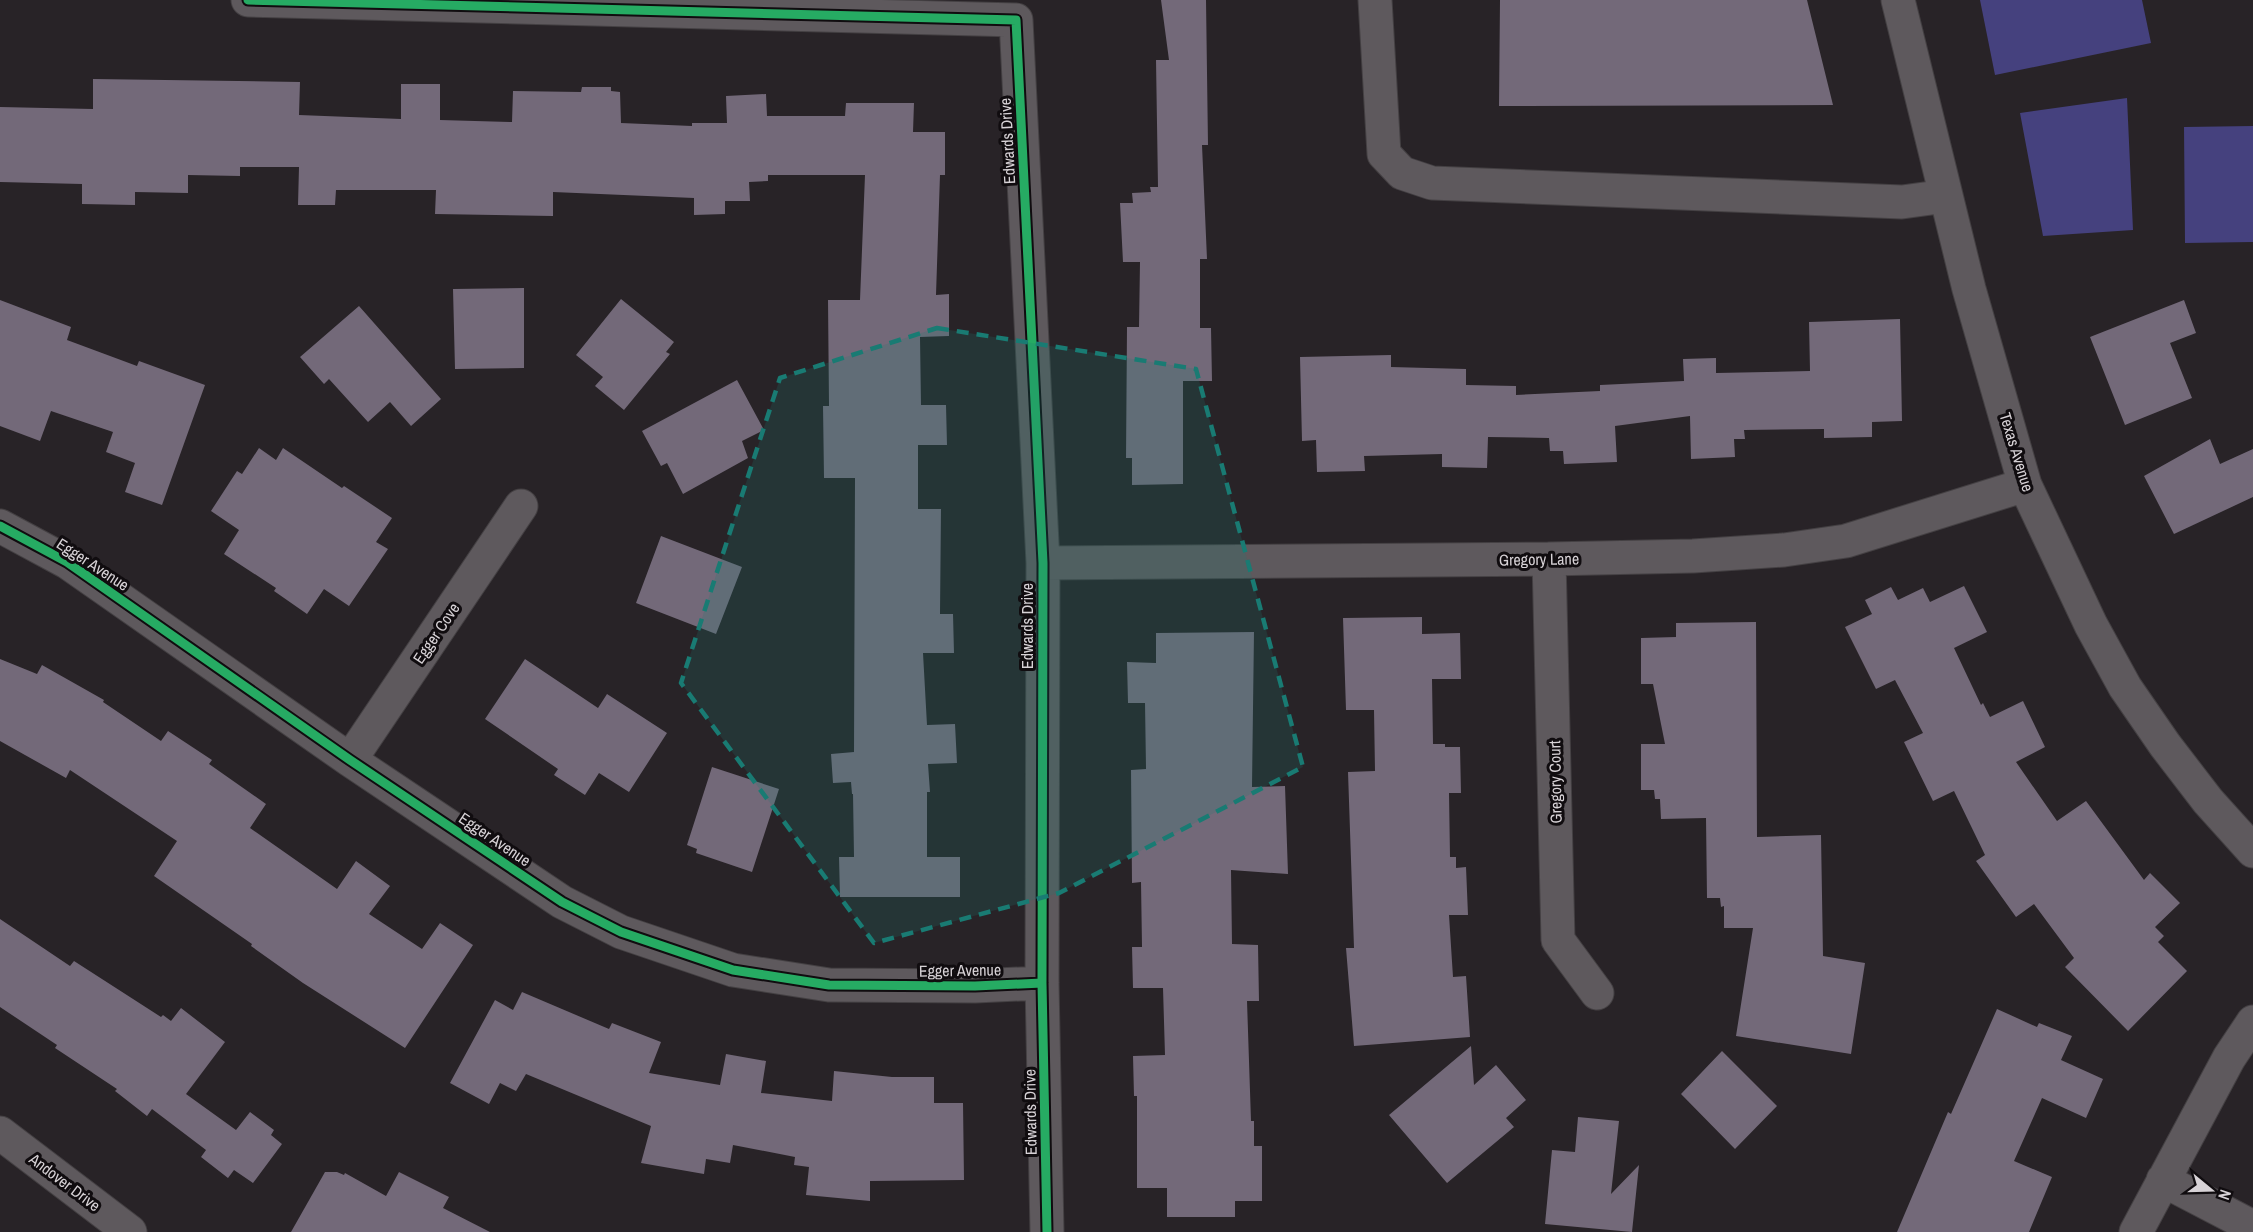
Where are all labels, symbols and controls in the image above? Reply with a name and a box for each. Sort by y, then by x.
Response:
street label: Edwards Drive [994,97,1020,185]
street label: Texas Avenue [1995,410,2039,494]
street label: Egger Avenue [53,532,133,596]
street label: Gregory Lane [1499,547,1579,571]
street label: Edwards Drive [1016,583,1038,669]
street label: Egger Cove [408,598,464,668]
street label: Gregory Court [1543,740,1567,824]
street label: Egger Avenue [455,807,535,871]
street label: Egger Avenue [919,958,1001,982]
street label: Edwards Drive [1018,1069,1042,1155]
street label: Andover Drive [24,1147,105,1216]
north arrow [2181,1160,2241,1220]
text: N [2213,1187,2237,1203]

